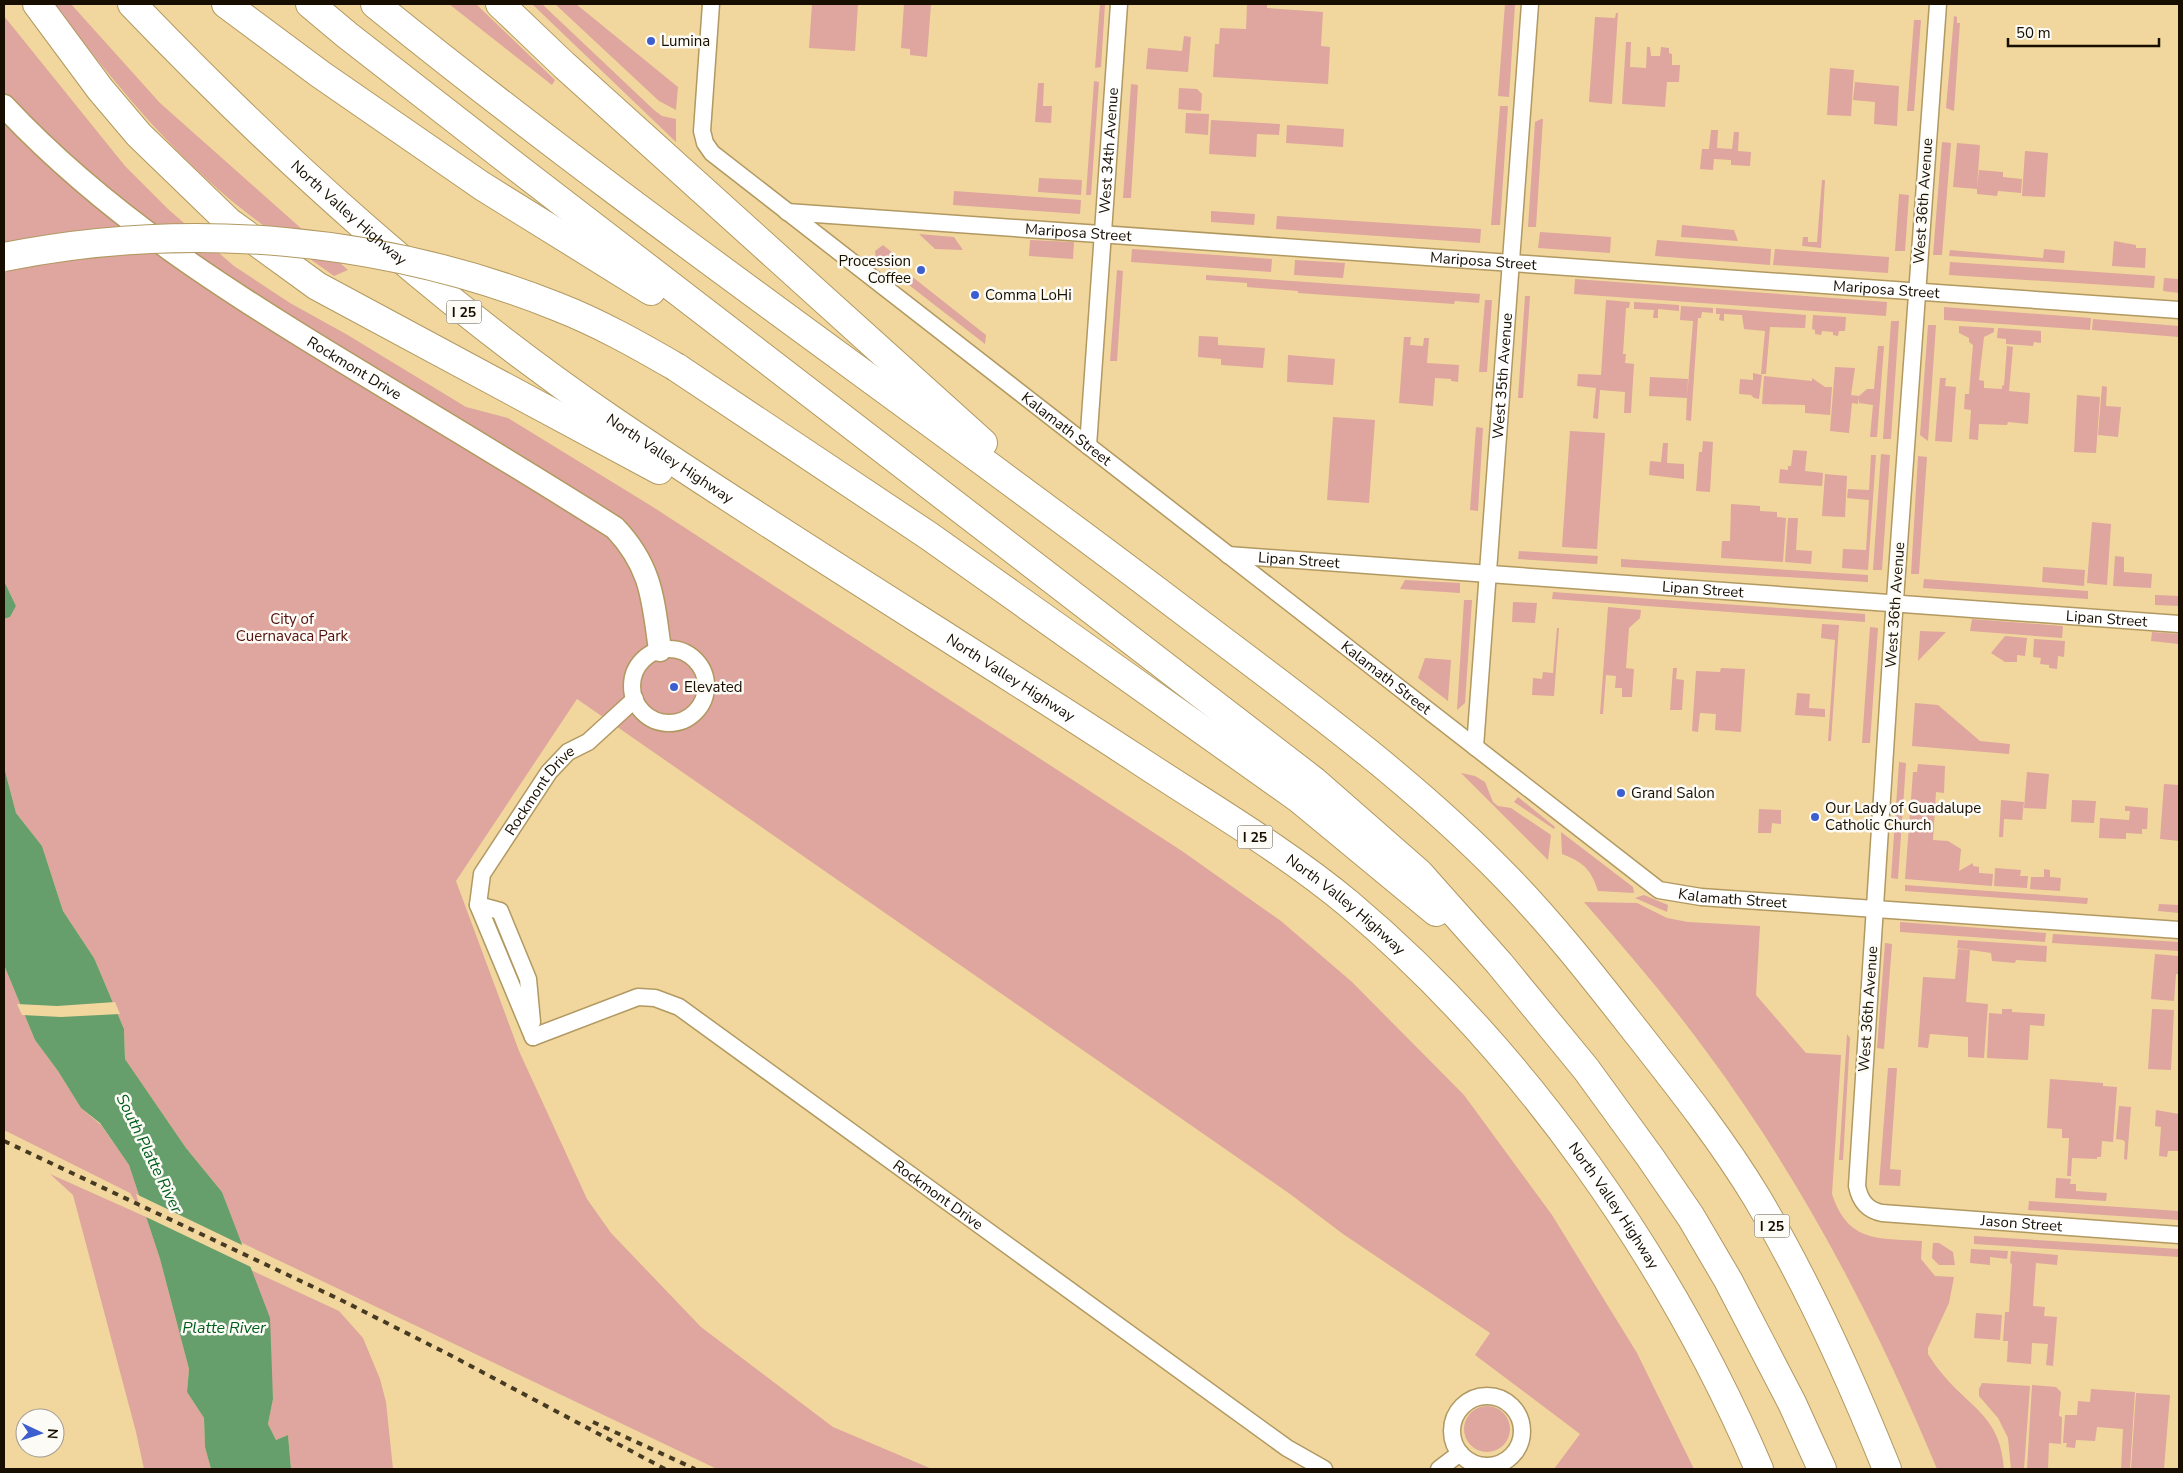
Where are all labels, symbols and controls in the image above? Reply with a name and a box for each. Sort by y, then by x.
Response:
scale bar [2008,15,2159,47]
text: 50 m [2016,23,2051,43]
place label: Lumina [661,31,710,51]
marker: Lumina [645,35,657,47]
street label: West 34th Avenue [1094,87,1123,215]
street label: West 36th Avenue [1909,137,1937,265]
street label: North Valley Highway [286,156,411,270]
street label: Mariposa Street [1024,219,1133,246]
street label: Mariposa Street [1429,247,1538,275]
place label: Procession Coffee [838,251,911,288]
marker: Procession Coffee [915,264,927,276]
street label: Mariposa Street [1832,276,1941,303]
place label: Comma LoHi [985,285,1072,305]
marker: Comma LoHi [969,289,981,301]
road number: I 25 [446,300,482,324]
street label: West 35th Avenue [1488,312,1517,440]
street label: Rockmont Drive [303,332,405,405]
street label: Kalamath Street [1017,387,1116,471]
street label: North Valley Highway [602,409,738,508]
street label: West 36th Avenue [1881,541,1909,669]
street label: Lipan Street [1257,547,1341,573]
street label: Lipan Street [1661,577,1745,602]
street label: Lipan Street [2065,606,2149,632]
park label: City of Cuernavaca Park [236,609,349,646]
street label: North Valley Highway [943,629,1079,726]
street label: Kalamath Street [1337,636,1436,719]
place label: Elevated [684,677,742,697]
marker: Elevated [668,681,680,693]
street label: Rockmont Drive [500,741,578,839]
place label: Grand Salon [1631,783,1715,803]
marker: Grand Salon [1615,787,1627,799]
place label: Our Lady of Guadalupe Catholic Church [1825,798,1981,835]
marker: Our Lady of Guadalupe Catholic Church [1809,811,1821,823]
road number: I 25 [1238,826,1272,849]
street label: North Valley Highway [1282,850,1410,959]
street label: Kalamath Street [1677,883,1788,913]
street label: West 36th Avenue [1854,945,1882,1073]
water label: South Platte River [111,1090,188,1218]
street label: North Valley Highway [1564,1138,1664,1273]
street label: Rockmont Drive [889,1155,987,1234]
street label: Jason Street [1979,1210,2064,1236]
road number: I 25 [1754,1214,1790,1238]
water label: Platte River [182,1317,267,1339]
north arrow [15,1408,65,1458]
text: N [43,1428,62,1440]

